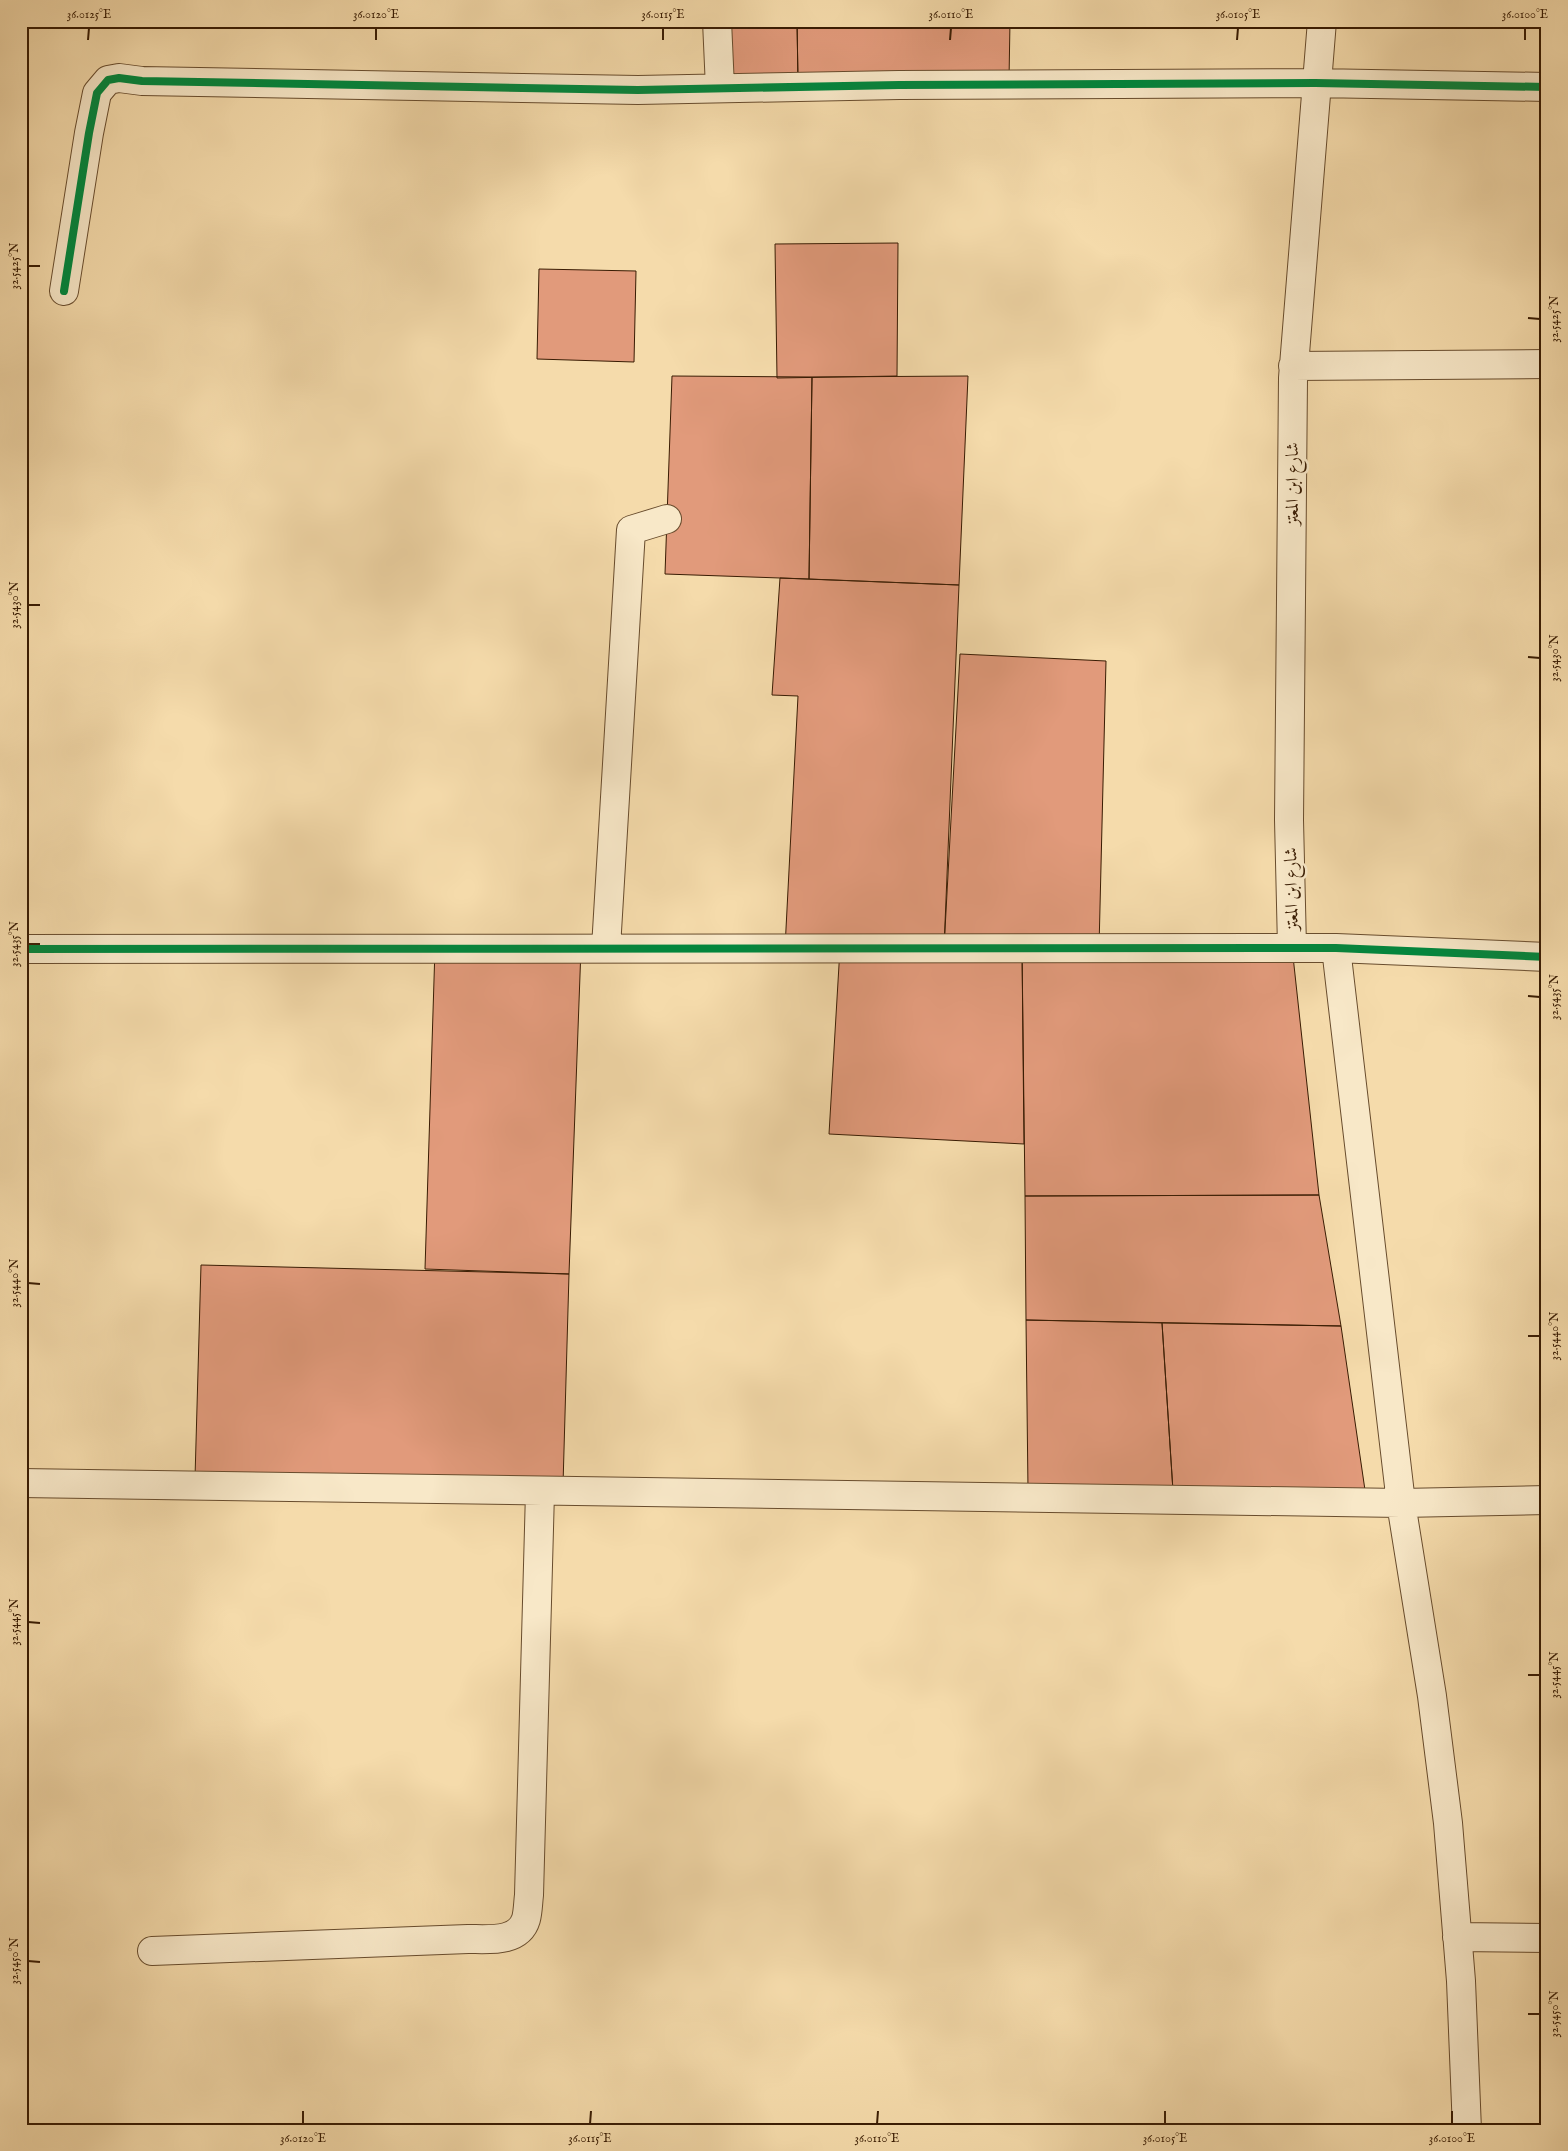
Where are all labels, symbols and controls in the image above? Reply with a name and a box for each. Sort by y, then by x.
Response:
text: 36.0125°E [67,7,111,22]
text: 36.0120°E [353,7,399,22]
text: 36.0115°E [641,7,685,22]
text: 36.0110°E [929,7,973,22]
text: 36.0105°E [1216,7,1260,22]
text: 36.0100°E [1502,7,1548,22]
text: 32.5425°N [7,242,22,290]
text: 32.5425°N [1547,295,1562,343]
street label: شارع ابن المعتز [1282,442,1307,528]
text: 32.5430°N [7,581,22,629]
text: 32.5430°N [1547,634,1562,682]
street label: شارع ابن المعتز [1280,847,1307,933]
text: 32.5435°N [7,920,22,967]
text: 32.5435°N [1547,973,1562,1020]
text: 32.5440°N [7,1258,22,1307]
text: 32.5440°N [1547,1311,1562,1360]
text: 32.5445°N [7,1598,22,1646]
text: 32.5445°N [1547,1651,1562,1699]
text: 32.5450°N [7,1937,22,1985]
text: 32.5450°N [1547,1990,1562,2038]
text: 36.0120°E [280,2131,326,2146]
text: 36.0115°E [568,2131,612,2146]
text: 36.0110°E [855,2131,899,2146]
text: 36.0105°E [1143,2131,1187,2146]
text: 36.0100°E [1429,2131,1475,2146]

